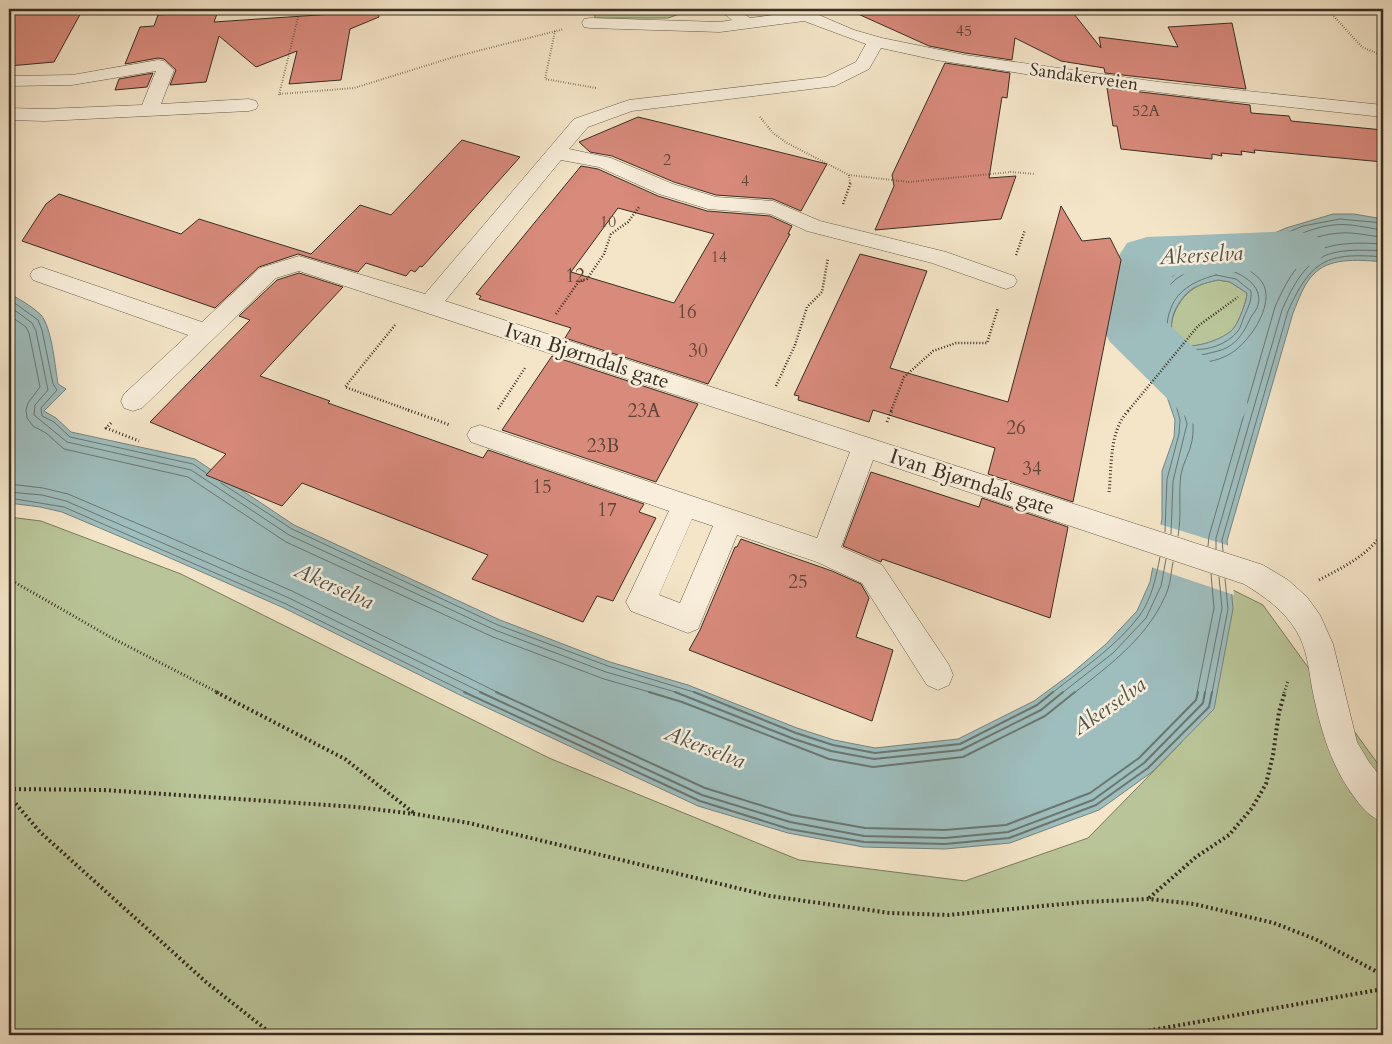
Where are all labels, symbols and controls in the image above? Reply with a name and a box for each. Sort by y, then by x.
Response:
house number: 45 [956,20,972,42]
street label: Sandakerveien [1028,57,1141,97]
house number: 52A [1132,100,1161,122]
house number: 2 [663,149,671,171]
house number: 4 [741,170,749,192]
house number: 10 [600,211,616,233]
water label: Akerselva [1157,238,1244,272]
house number: 14 [711,246,727,268]
house number: 12 [565,263,585,289]
house number: 16 [677,299,697,325]
street label: Ivan Bjørndals gate [501,316,673,396]
house number: 30 [688,338,708,364]
house number: 23A [628,398,661,424]
house number: 26 [1006,415,1026,441]
house number: 23B [587,433,619,459]
street label: Ivan Bjørndals gate [886,442,1058,522]
house number: 34 [1022,456,1042,482]
house number: 15 [532,474,552,500]
house number: 17 [597,497,617,523]
water label: Akerselva [289,555,379,617]
house number: 25 [788,569,808,595]
water label: Akerselva [1065,670,1152,743]
water label: Akerselva [659,718,750,776]

